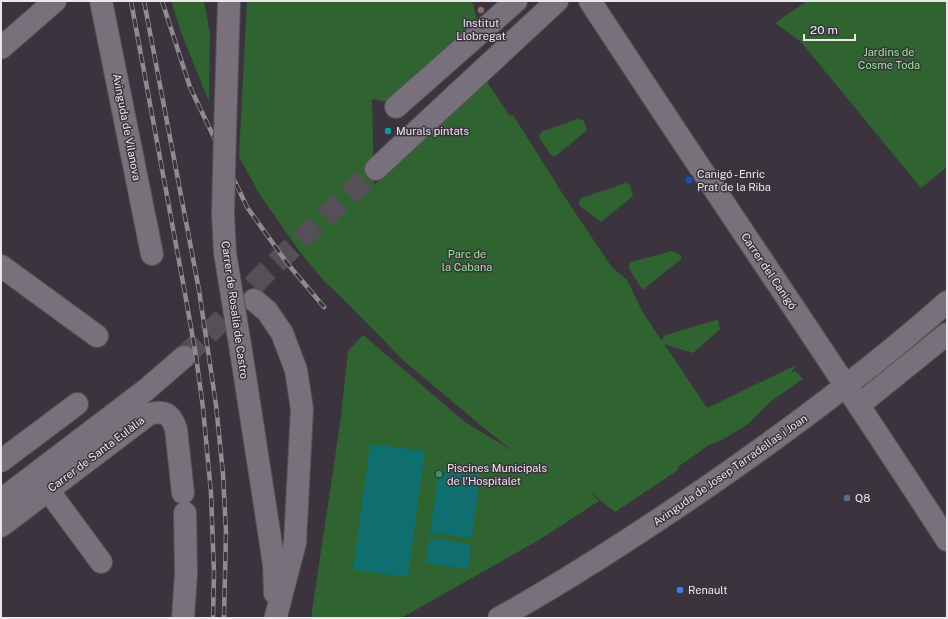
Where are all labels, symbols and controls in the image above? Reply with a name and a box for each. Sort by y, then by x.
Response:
marker: Institut Llobregat [476,5,486,15]
scale bar [804,16,855,42]
place label: Institut Llobregat [456,17,506,42]
text: 20 m [810,23,838,37]
park label: Jardins de Cosme Toda [858,46,920,71]
street label: Avinguda de Vilanova [111,72,143,182]
place label: Murals pintats [396,125,470,137]
marker: Murals pintats [383,126,393,136]
place label: Canigó - Enric Prat de la Riba [697,168,771,193]
marker: Canigó - Enric Prat de la Riba [684,175,694,185]
street label: Carrer del Canigó [739,231,799,311]
street label: Carrer de Rosalía de Castro [219,240,251,380]
park label: Parc de la Cabana [442,248,492,273]
street label: Avinguda de Josep Tarradellas i Joan [651,412,809,528]
street label: Carrer de Santa Eulàlia [45,414,147,494]
place label: Piscines Municipals de l'Hospitalet [447,462,547,487]
marker: Piscines Municipals de l'Hospitalet [434,469,444,479]
place label: Q8 [855,492,870,504]
marker: Q8 [842,493,852,503]
place label: Renault [688,584,728,596]
marker: Renault [675,585,685,595]

